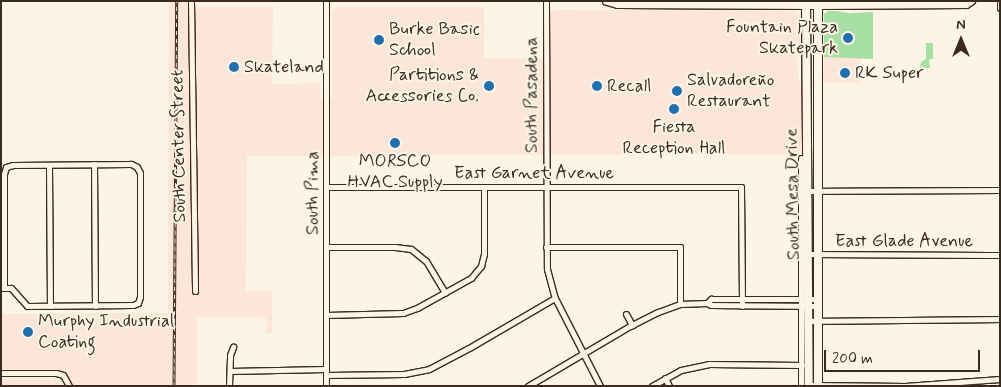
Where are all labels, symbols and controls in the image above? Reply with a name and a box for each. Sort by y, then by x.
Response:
north arrow [936,15,986,65]
text: N [956,16,966,34]
place label: Fountain Plaza Skatepark [725,17,838,59]
place label: Burke Basic School [389,19,478,62]
marker: Fountain Plaza Skatepark [842,32,854,44]
marker: Burke Basic School [373,34,385,46]
street label: South Pasadena [521,37,543,153]
place label: Skateland [244,56,324,78]
marker: Skateland [228,61,240,73]
place label: RK Super [855,62,925,84]
place label: Partitions & Accessories Co. [363,65,479,108]
marker: RK Super [839,67,851,79]
street label: South Center Street [167,68,191,224]
place label: Salvadoreño Restaurant [687,70,774,112]
place label: Recall [607,75,651,97]
marker: Partitions & Accessories Co. [483,80,495,92]
marker: Recall [591,80,603,92]
marker: Salvadoreño Restaurant [671,85,683,97]
marker: Fiesta Reception Hall [668,103,680,115]
place label: Fiesta Reception Hall [621,117,727,160]
street label: South Mesa Drive [781,129,805,259]
marker: MORSCO HVAC Supply [389,137,401,149]
street label: South Pima [302,151,324,235]
place label: MORSCO HVAC Supply [347,151,443,193]
street label: East Garnet Avenue [455,162,613,184]
street label: East Glade Avenue [834,230,974,252]
place label: Murphy Industrial Coating [38,311,170,354]
marker: Murphy Industrial Coating [22,326,34,338]
scale bar [826,340,982,372]
text: 200 m [832,349,873,369]

